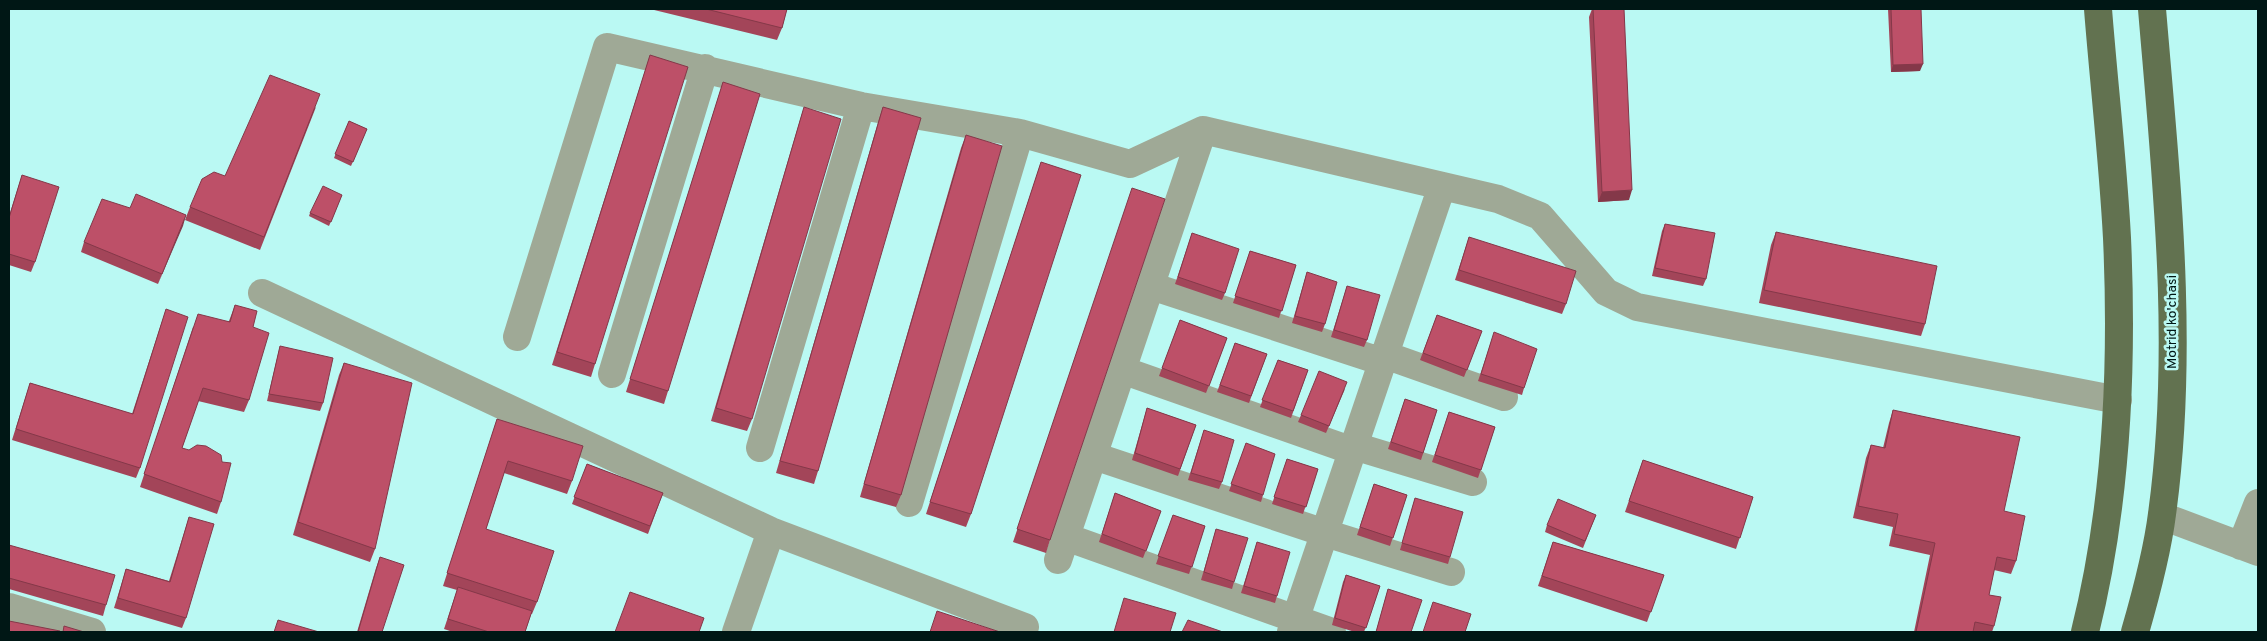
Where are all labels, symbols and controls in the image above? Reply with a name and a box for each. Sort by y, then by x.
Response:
street label: Motrid ko'chasi [2164,275,2181,369]

